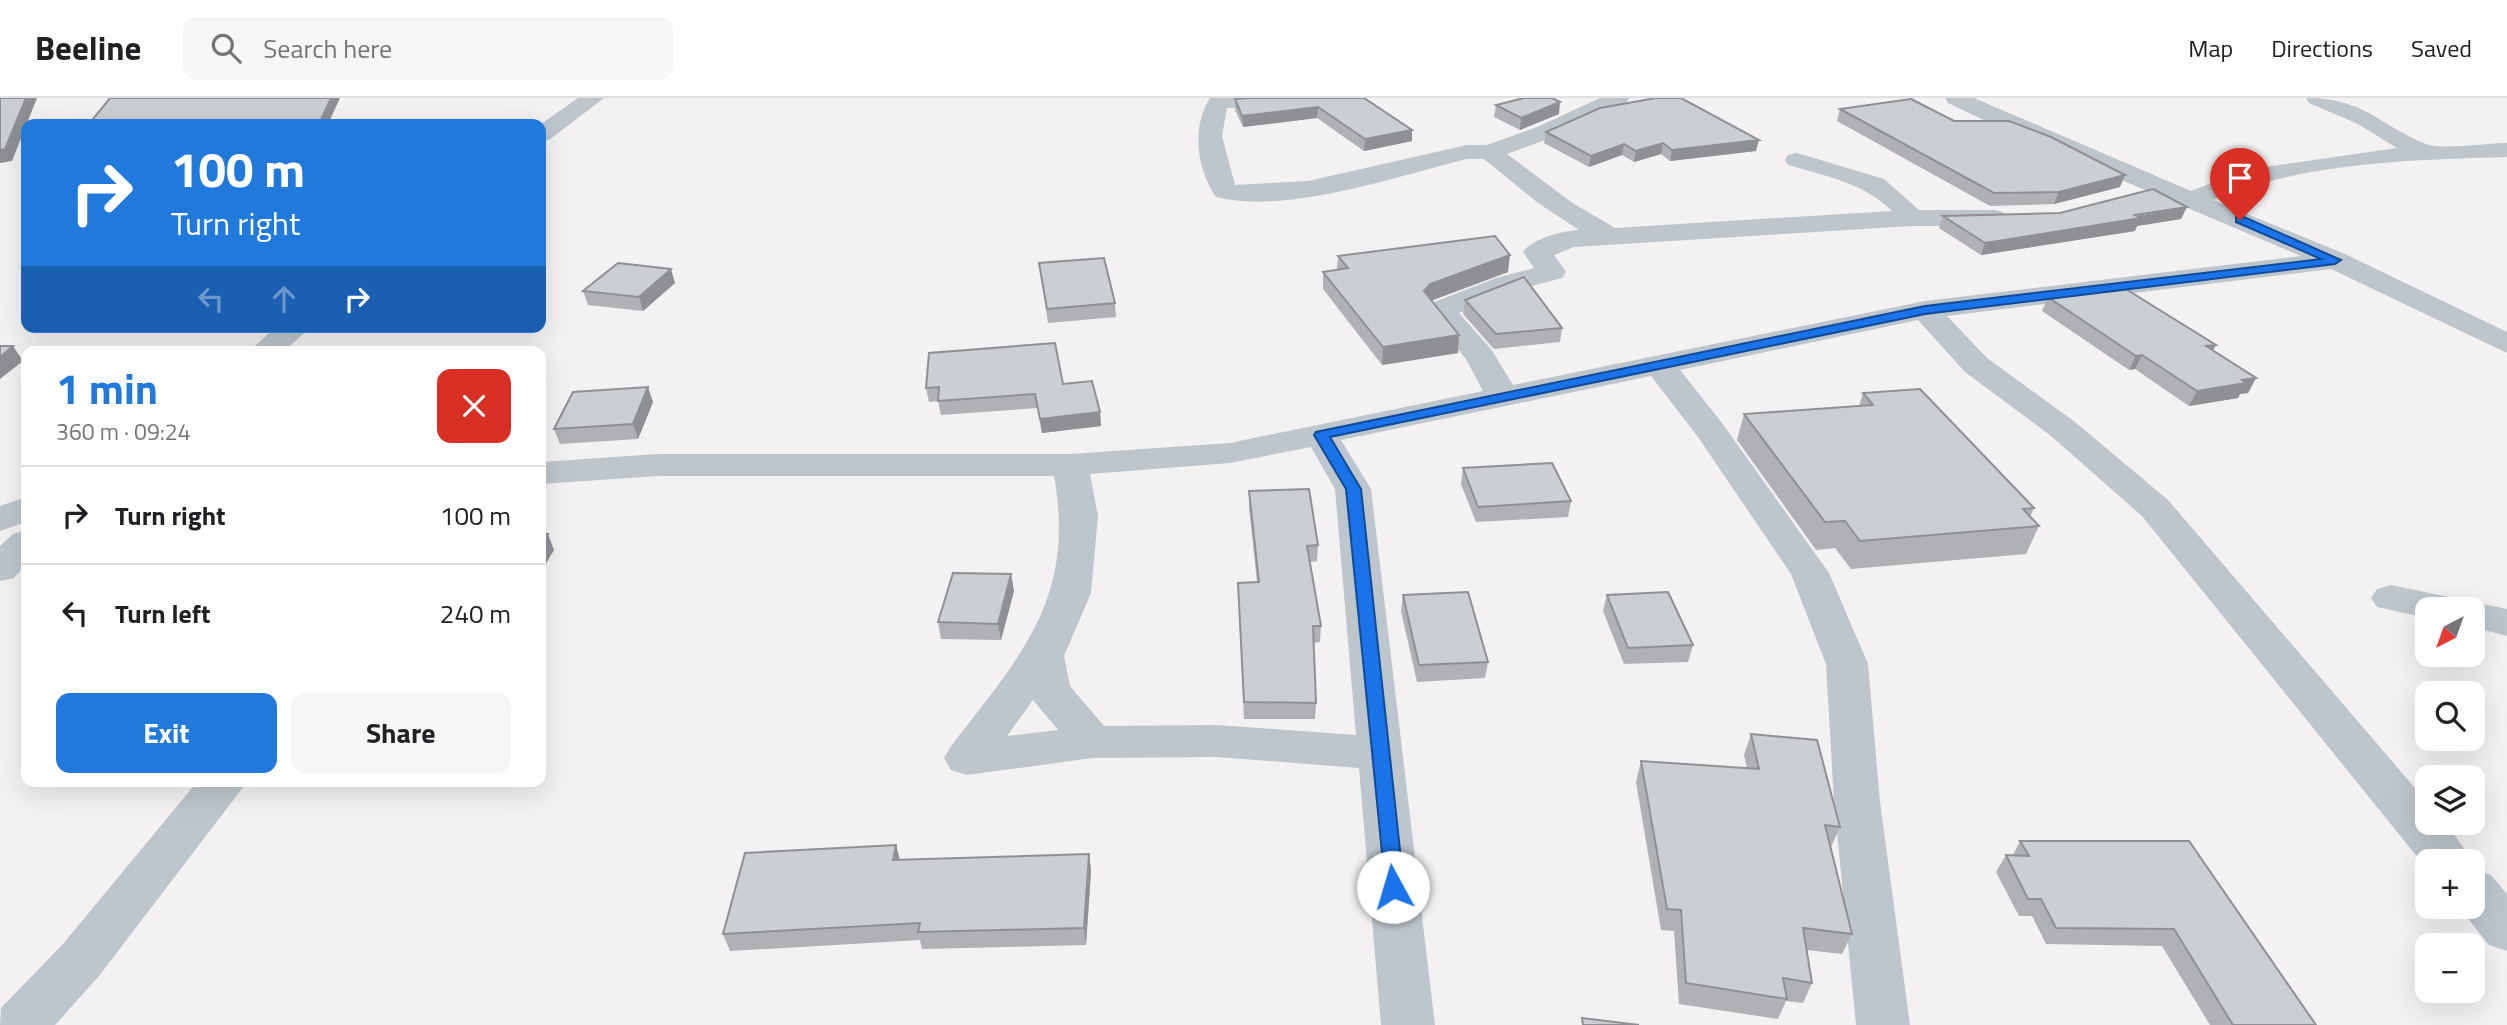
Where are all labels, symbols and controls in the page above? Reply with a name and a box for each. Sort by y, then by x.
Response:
search box [183,17,673,80]
text: Beeline [35,23,141,73]
icon: search [207,29,245,67]
text: Search here [263,29,392,68]
text: Map [2188,30,2233,66]
text: Directions [2271,30,2373,66]
text: Saved [2411,30,2472,66]
text: 100 m [171,131,305,206]
icon: right [56,147,147,238]
pin [2210,148,2270,220]
icon: arrive [2221,159,2259,197]
text: Turn right [171,199,300,247]
icon: left [192,280,230,318]
icon: ahead [265,280,303,318]
icon: right [338,280,376,318]
text: 1 min [56,356,158,420]
button: close [437,369,511,443]
text: 360 m · 09:24 [56,414,191,449]
icon: right [56,496,94,534]
text: Turn right [115,496,226,535]
text: 100 m [440,496,511,535]
icon: left [56,594,94,632]
text: Turn left [115,594,210,633]
text: 240 m [440,594,511,633]
north arrow [2415,597,2485,667]
map controls [2415,597,2485,1003]
button: search [2415,681,2485,751]
button: Exit [56,693,277,773]
button: Share [291,693,511,773]
button: layers [2415,765,2485,835]
button: + [2415,849,2485,919]
position arrow [1356,850,1430,924]
button: − [2415,933,2485,1003]

